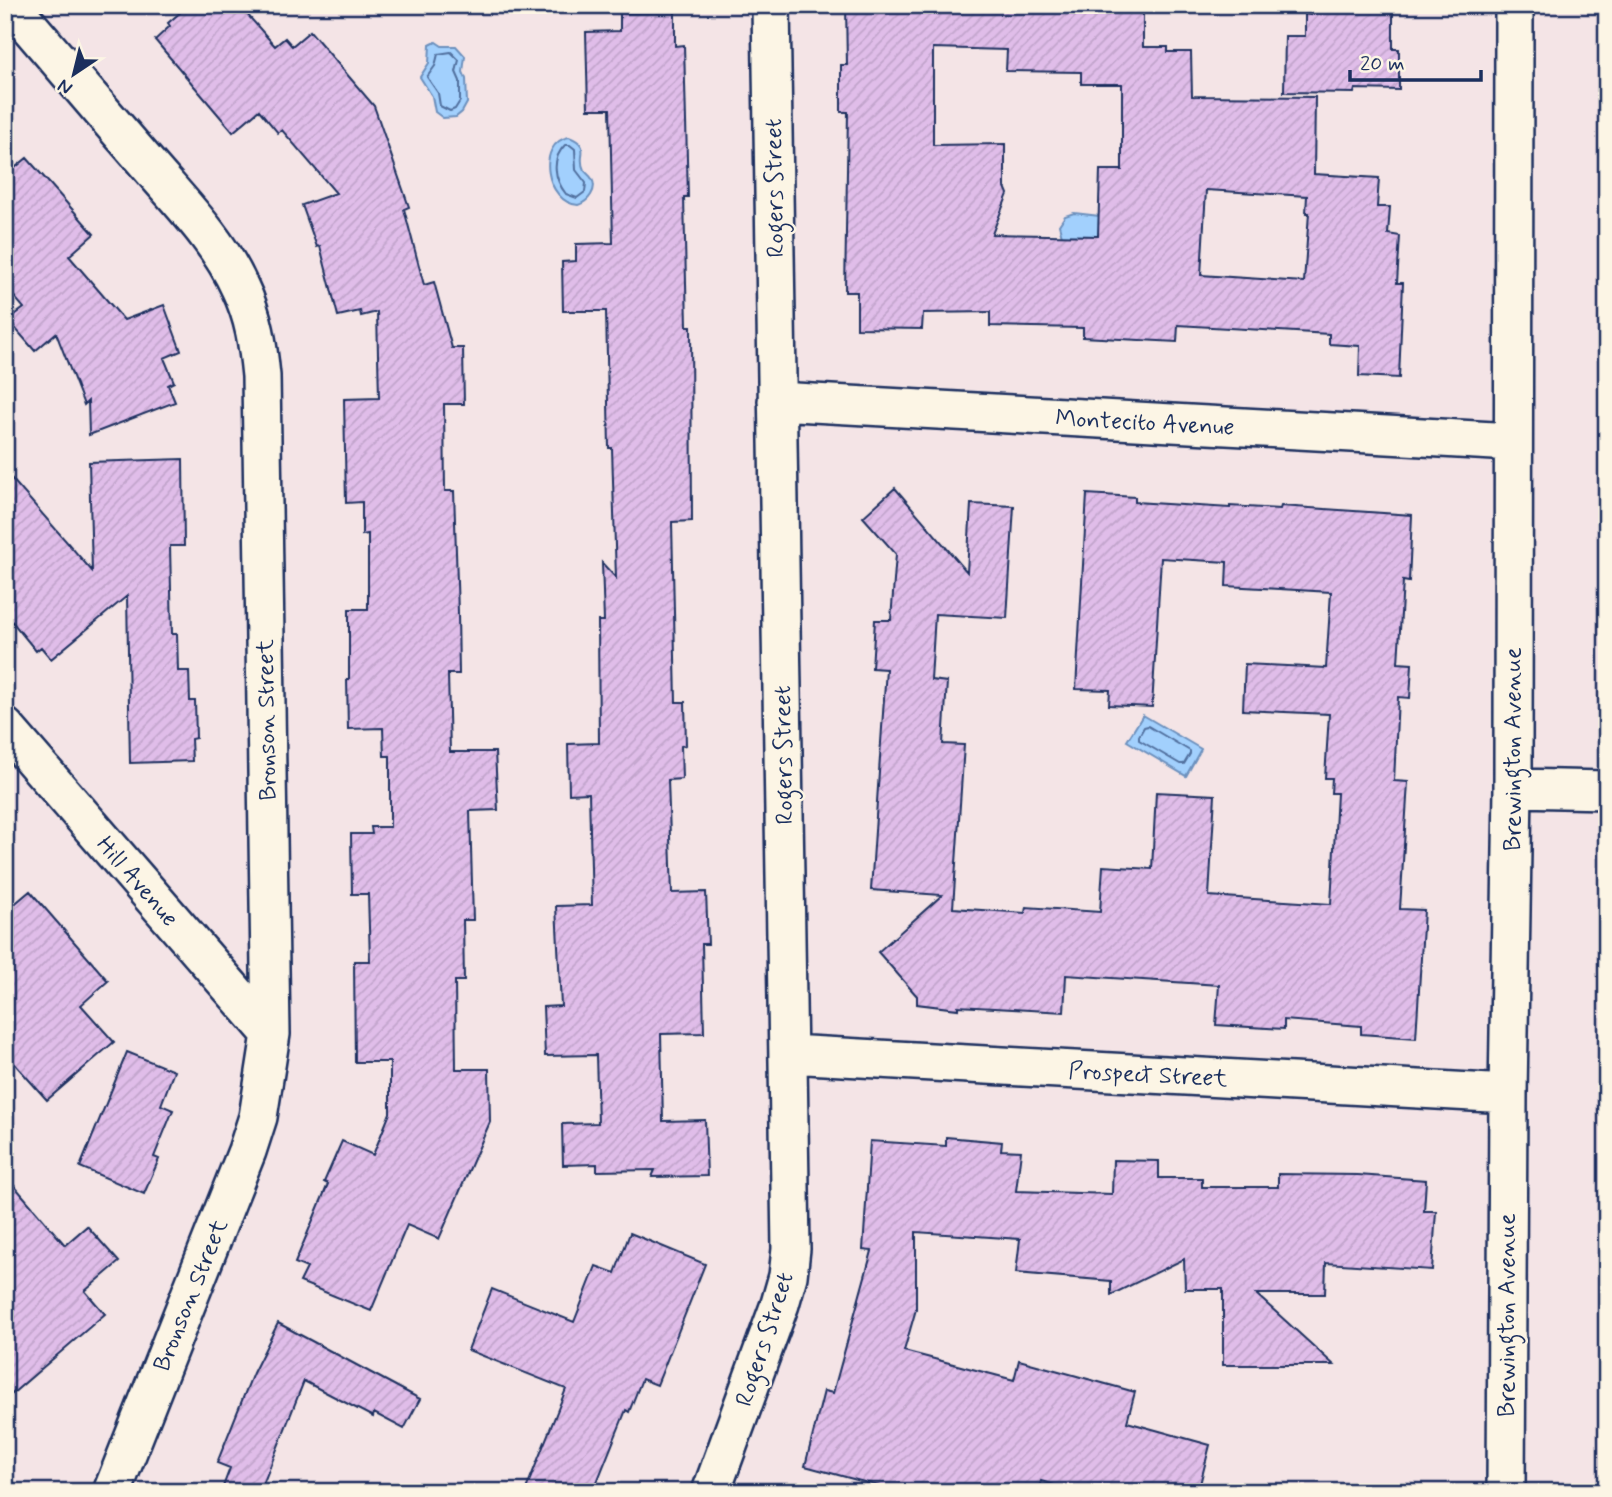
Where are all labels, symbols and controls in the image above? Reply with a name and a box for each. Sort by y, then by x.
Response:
north arrow [38,38,108,108]
scale bar [1350,38,1481,82]
text: 20 m [1360,50,1405,78]
text: N [53,73,77,101]
street label: Rogers Street [759,118,795,258]
street label: Montecito Avenue [1055,403,1235,444]
street label: Bronson Street [251,639,284,801]
street label: Brewington Avenue [1498,647,1532,851]
street label: Rogers Street [768,685,804,825]
street label: Hill Avenue [89,830,185,934]
street label: Prospect Street [1067,1056,1228,1095]
street label: Brewington Avenue [1492,1213,1526,1417]
street label: Bronson Street [147,1215,236,1376]
street label: Rogers Street [729,1268,805,1411]

